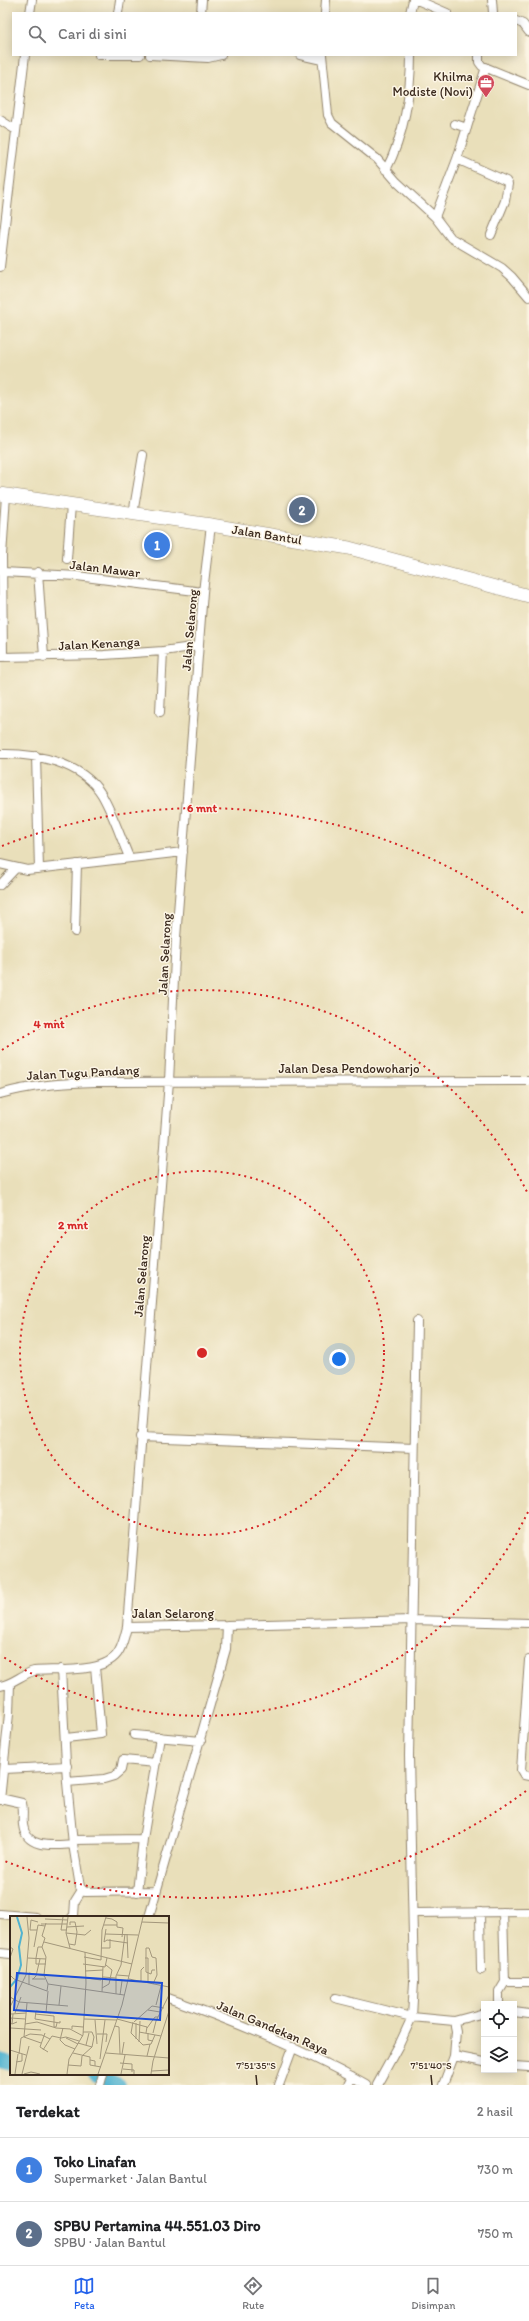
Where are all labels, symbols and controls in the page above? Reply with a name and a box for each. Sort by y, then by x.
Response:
search box [12,12,517,56]
icon: search [26,23,48,45]
text: Cari di sini [58,25,127,43]
place label: Khilma Modiste (Novi) [393,69,474,99]
office icon: Khilma Modiste (Novi) [476,73,496,98]
pin: 2 [289,495,315,525]
street label: Jalan Bantul [231,522,303,547]
pin: 1 [144,530,170,560]
street label: Jalan Mawar [69,557,142,580]
street label: Jalan Selarong [178,588,201,672]
street label: Jalan Kenanga [58,634,141,653]
text: 6 mnt [187,801,218,815]
street label: Jalan Selarong [155,912,174,995]
text: 4 mnt [34,1017,65,1031]
street label: Jalan Desa Pendowoharjo [278,1061,420,1076]
street label: Jalan Tugu Pandang [26,1062,140,1083]
text: 2 mnt [58,1218,88,1232]
street label: Jalan Selarong [130,1234,153,1318]
centre of rings [195,1346,209,1360]
your location [329,1349,349,1369]
street label: Jalan Selarong [132,1606,214,1621]
inset map [10,1916,169,2075]
street label: Jalan Gandekan Raya [215,1997,331,2058]
map controls [481,2001,517,2073]
button: locate [481,2001,517,2037]
button: layers [481,2037,517,2073]
text: 7°51'35"S [236,2059,276,2072]
text: 7°51'40"S [410,2059,452,2072]
text: Terdekat [16,2101,80,2121]
text: 2 hasil [477,2104,513,2119]
text: Toko Linafan [54,2153,136,2171]
text: 1 [26,2162,32,2177]
text: 730 m [478,2162,513,2177]
text: Supermarket · Jalan Bantul [54,2171,207,2186]
text: SPBU Pertamina 44.551.03 Diro [54,2217,261,2235]
text: 2 [26,2226,32,2241]
text: 750 m [478,2226,513,2241]
text: SPBU · Jalan Bantul [54,2235,166,2250]
tab: Peta [73,2275,95,2312]
tab: Rute [242,2275,264,2312]
tab: Disimpan [411,2275,456,2312]

